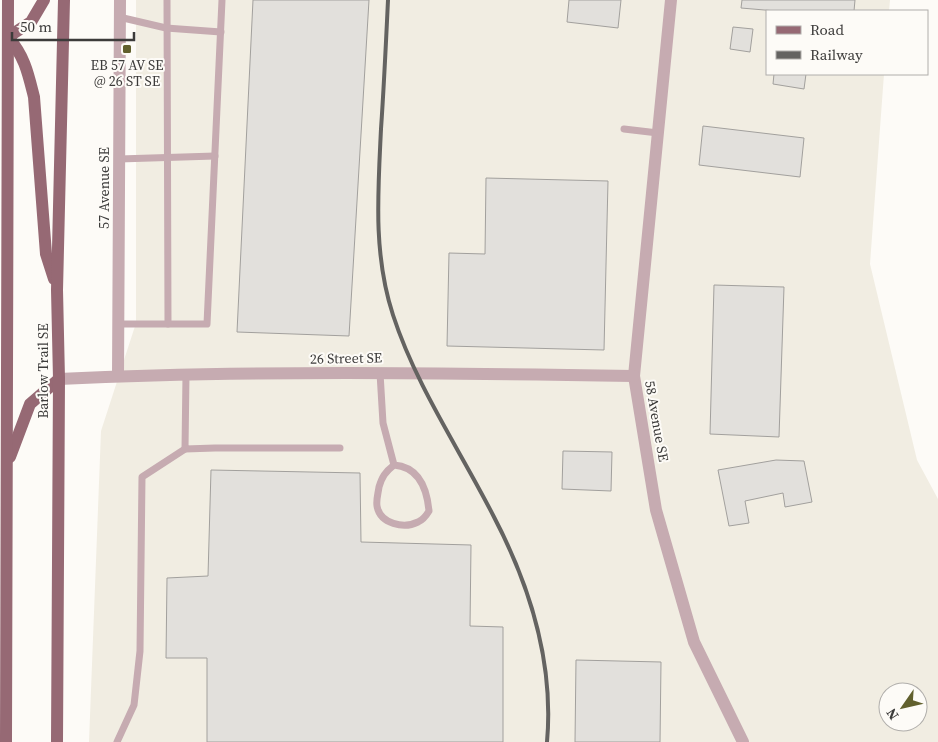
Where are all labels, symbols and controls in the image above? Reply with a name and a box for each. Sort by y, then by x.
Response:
scale bar [12,10,135,42]
legend [766,10,928,75]
text: 50 m [20,16,52,37]
text: Road [810,19,844,40]
marker: EB 57 AV SE @ 26 ST SE [121,43,133,55]
text: Railway [810,44,863,65]
place label: EB 57 AV SE @ 26 ST SE [90,55,164,91]
street label: 57 Avenue SE [94,147,114,229]
street label: Barlow Trail SE [33,323,53,419]
street label: 26 Street SE [310,347,382,369]
street label: 58 Avenue SE [640,379,674,463]
north arrow [878,682,928,732]
text: N [881,704,903,724]

